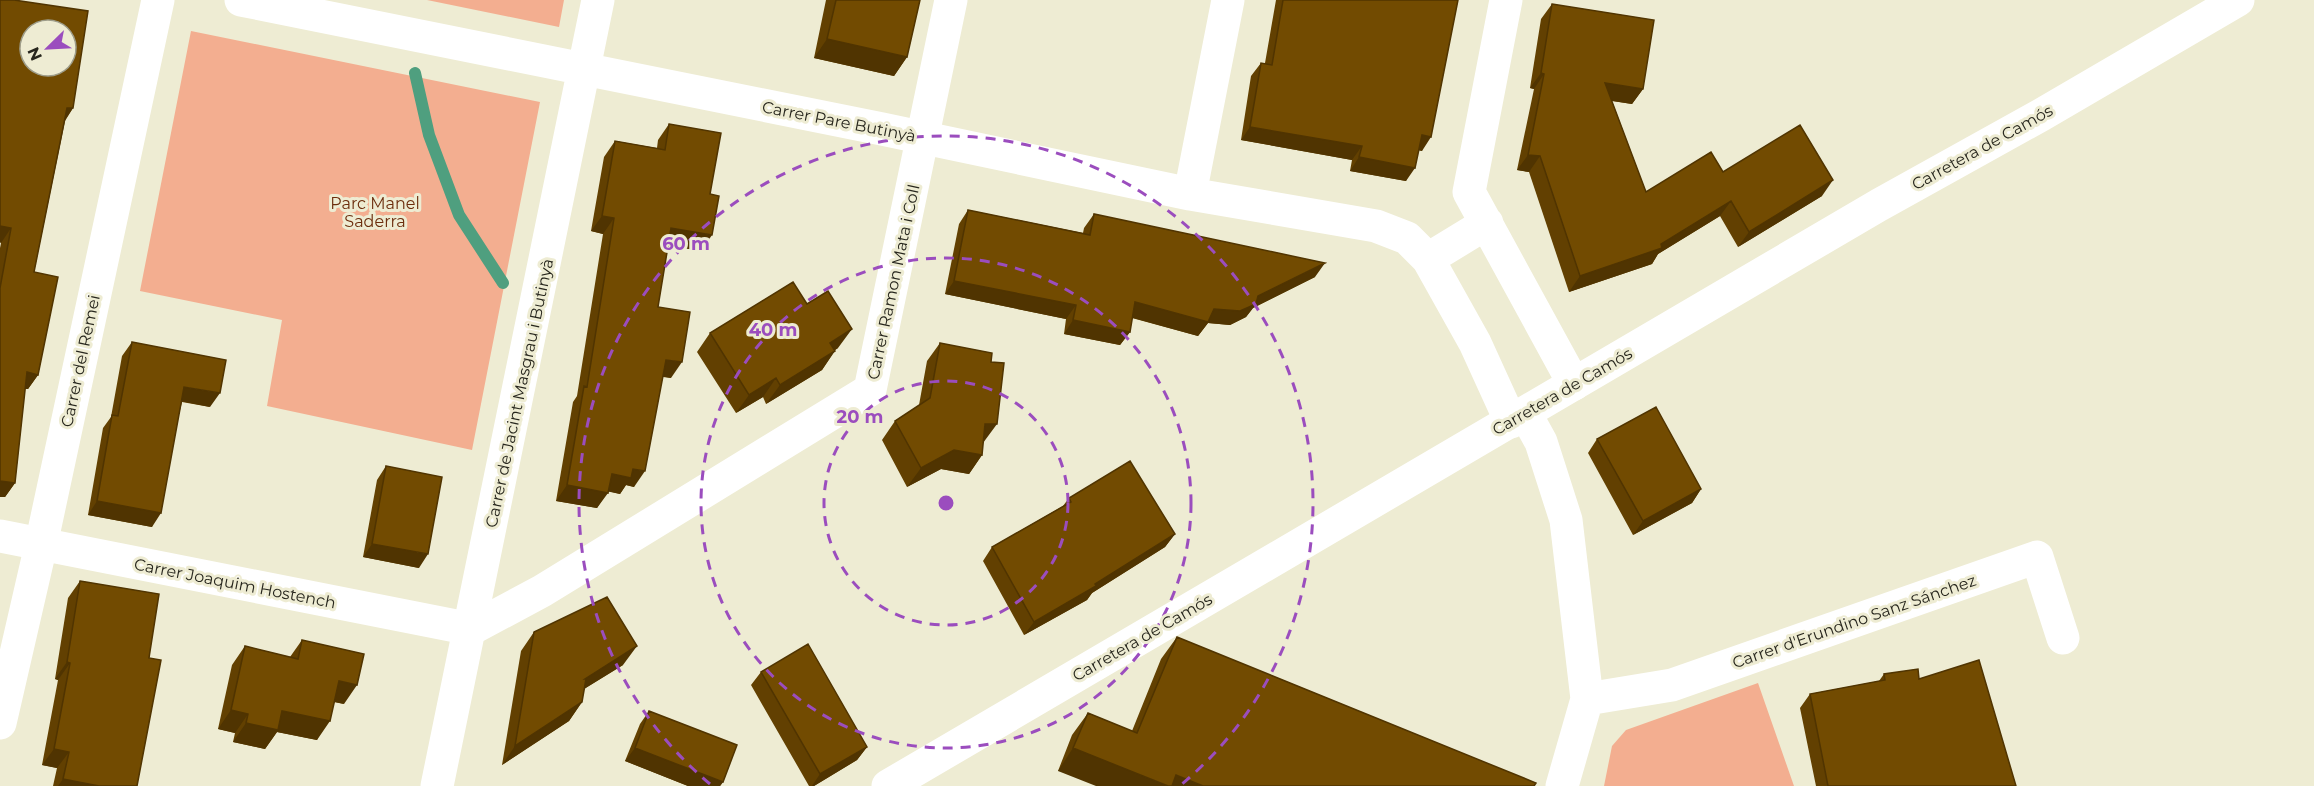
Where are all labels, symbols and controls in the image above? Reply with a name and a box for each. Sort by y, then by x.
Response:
north arrow [18,18,78,78]
text: N [23,44,46,64]
street label: Carrer Pare Butinyà [760,97,917,146]
street label: Carretera de Camós [1908,101,2056,194]
street label: Carrer Ramon Mata i Coll [864,183,923,381]
park label: Parc Manel Saderra [330,194,420,231]
text: 60 m [662,233,710,255]
street label: Carrer de Jacint Masgrau i Butinyà [482,257,557,529]
street label: Carrer del Remei [57,293,104,429]
text: 40 m [749,319,797,341]
street label: Carretera de Camós [1489,344,1636,439]
text: 20 m [837,406,883,428]
centre of rings [936,493,956,513]
street label: Carrer Joaquim Hostench [132,555,337,612]
street label: Carrer d'Erundino Sanz Sánchez [1730,571,1978,672]
street label: Carretera de Camós [1069,590,1216,685]

